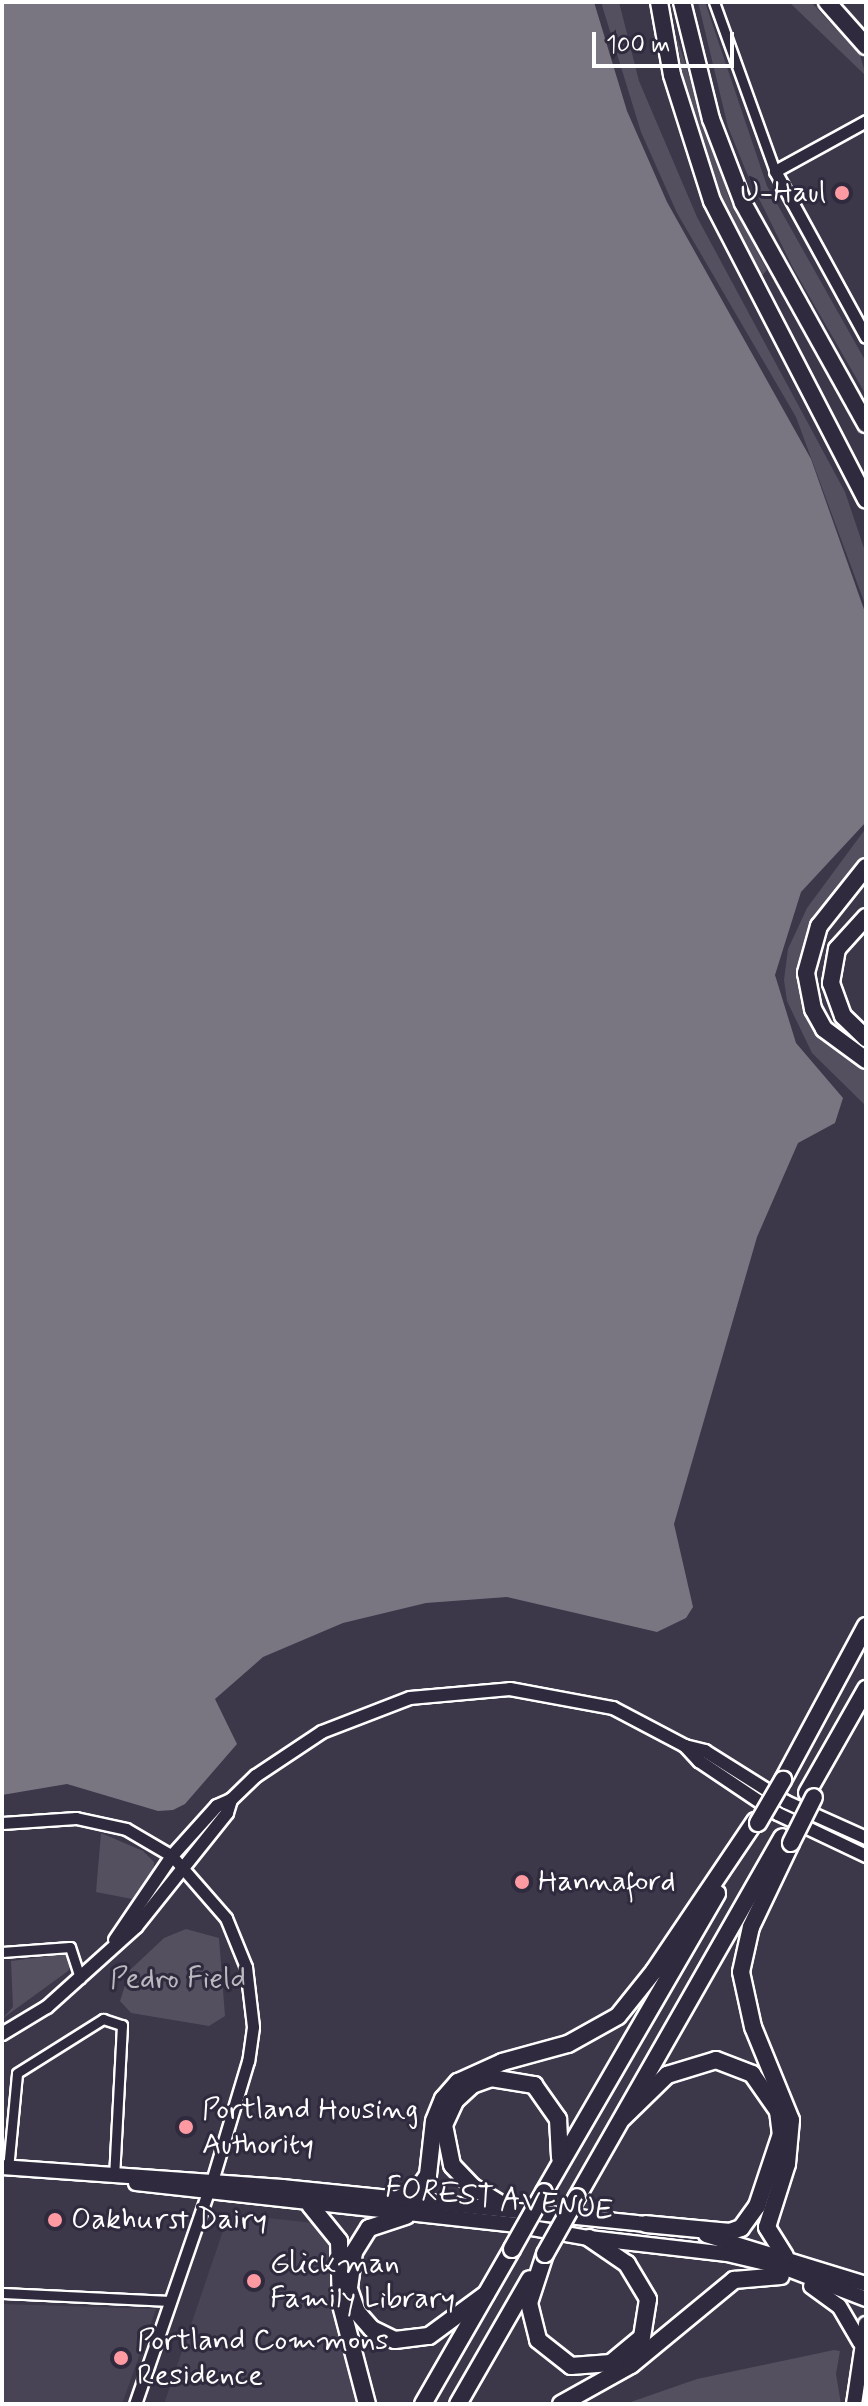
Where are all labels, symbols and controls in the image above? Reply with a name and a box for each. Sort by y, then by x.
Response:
scale bar [596,16,738,66]
text: 100 m [606,30,670,61]
place label: U-Haul [740,175,826,211]
marker: U-Haul [833,184,851,202]
place label: Hannaford [538,1864,676,1900]
marker: Hannaford [513,1873,531,1891]
park label: Pedro Field [110,1961,246,1997]
place label: Portland Housing Authority [202,2092,418,2162]
marker: Portland Housing Authority [177,2118,195,2136]
street label: FOREST AVENUE [381,2170,617,2230]
place label: Oakhurst Dairy [71,2202,267,2238]
marker: Oakhurst Dairy [46,2211,64,2229]
place label: Glickman Family Library [270,2246,463,2316]
marker: Glickman Family Library [245,2272,263,2290]
place label: Portland Commons Residence [137,2323,389,2394]
marker: Portland Commons Residence [112,2349,130,2367]

